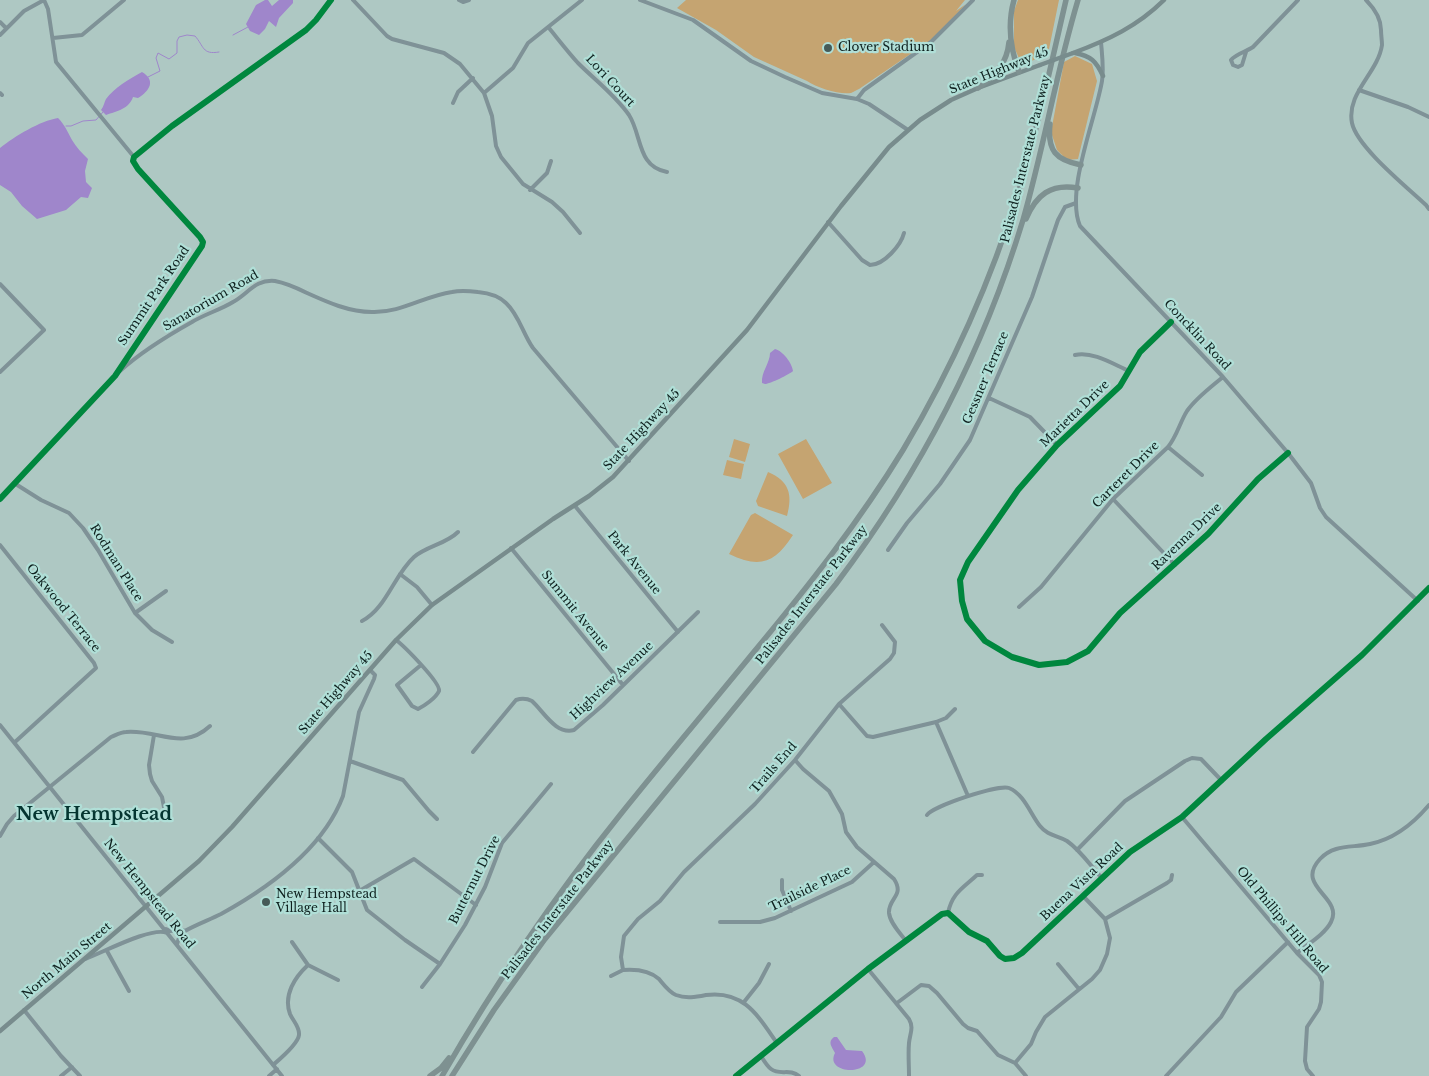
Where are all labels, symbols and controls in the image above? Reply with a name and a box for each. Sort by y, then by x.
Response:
place label: Clover Stadium [838,41,934,55]
marker: Clover Stadium [822,42,834,54]
street label: State Highway 45 [947,45,1051,97]
street label: Lori Court [582,52,638,110]
street label: Palisades Interstate Parkway [998,74,1054,244]
street label: Summit Park Road [115,244,193,348]
street label: Sanatorium Road [161,268,261,334]
street label: Concklin Road [1161,297,1233,373]
street label: Gessner Terrace [960,330,1012,426]
street label: Marietta Drive [1038,378,1112,450]
street label: State Highway 45 [601,386,683,474]
street label: Carteret Drive [1090,439,1162,511]
street label: Ravenna Drive [1149,500,1225,574]
street label: Rodman Place [86,522,146,604]
street label: Palisades Interstate Parkway [753,523,871,667]
street label: Park Avenue [604,529,664,597]
street label: Oakwood Terrace [23,561,103,655]
street label: Summit Avenue [538,568,612,654]
street label: Highview Avenue [568,639,656,723]
street label: State Highway 45 [296,648,376,738]
street label: Trails End [748,739,800,797]
district label: New Hempstead [16,804,172,826]
street label: Butternut Drive [446,833,504,927]
street label: New Hempstead Road [100,836,198,952]
street label: Palisades Interstate Parkway [499,838,617,982]
street label: Buena Vista Road [1038,840,1126,924]
street label: Trailside Place [767,863,853,915]
street label: Old Phillips Hill Road [1233,864,1331,976]
place label: New Hempstead Village Hall [276,888,377,916]
marker: New Hempstead Village Hall [260,896,272,908]
street label: North Main Street [20,920,114,1002]

